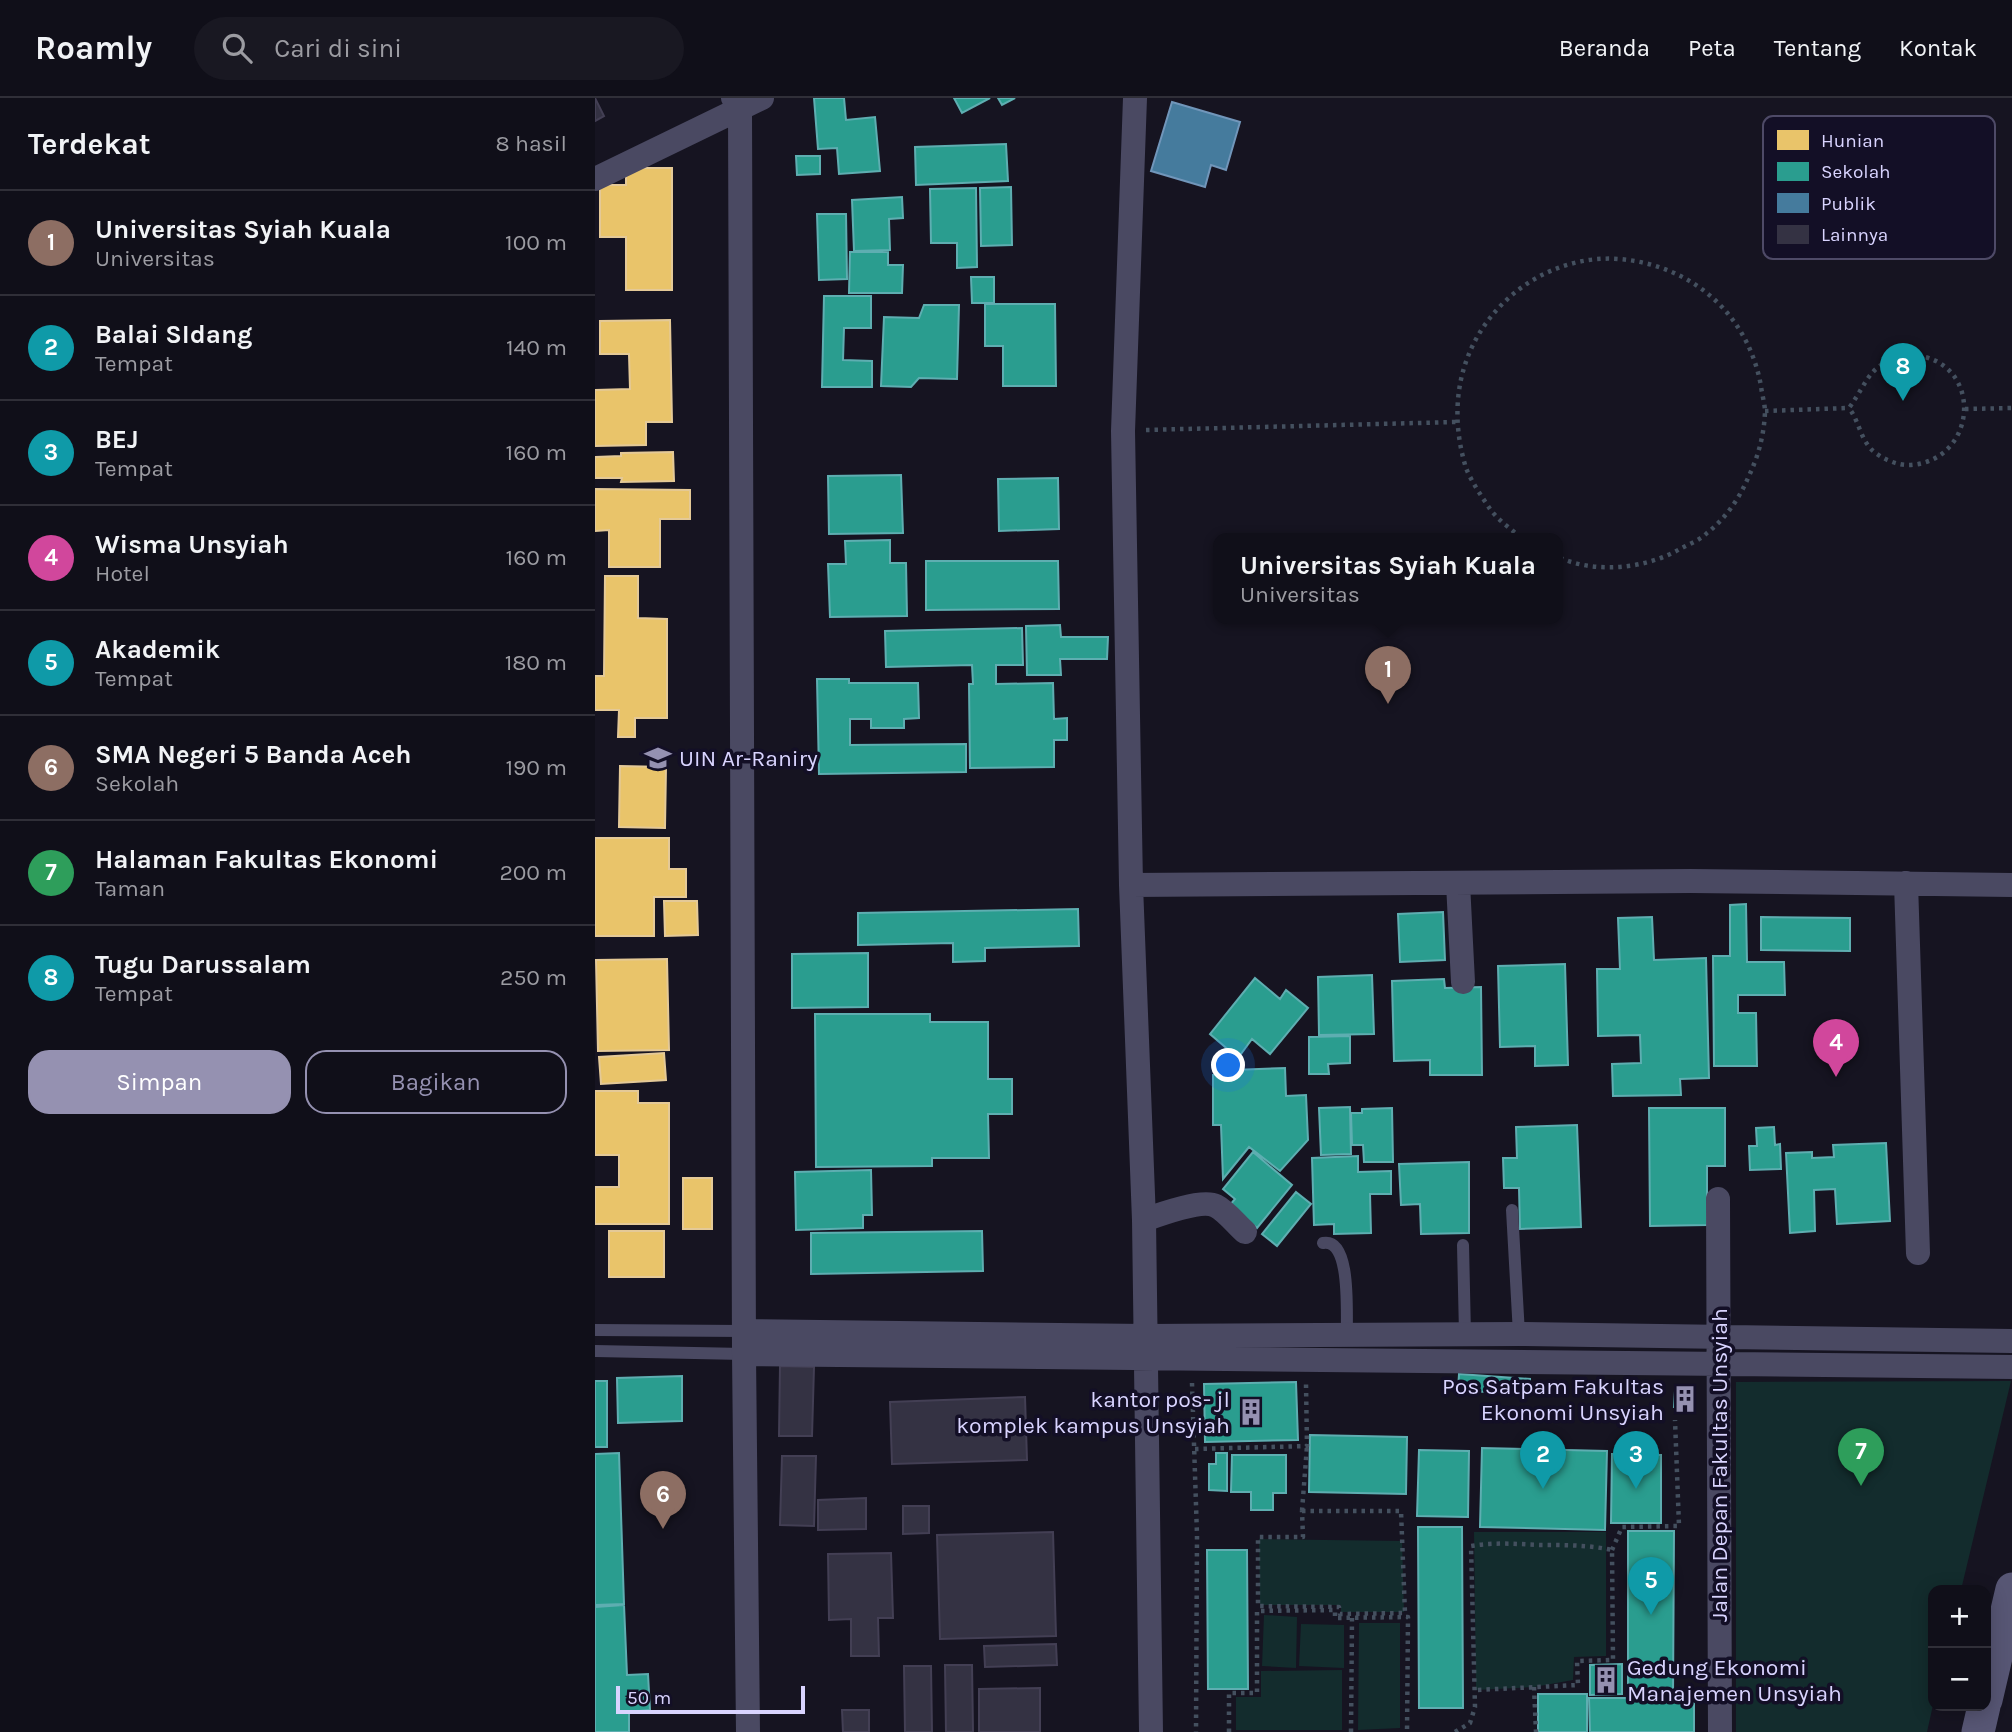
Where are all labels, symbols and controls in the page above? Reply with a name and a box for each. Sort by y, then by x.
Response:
search box [194,17,684,80]
text: Roamly [35,29,152,67]
icon: search [218,29,256,67]
text: Cari di sini [274,33,402,64]
text: Beranda [1559,34,1650,62]
text: Peta [1688,34,1736,62]
text: Tentang [1774,34,1861,62]
text: Kontak [1899,34,1977,62]
legend [1763,116,1995,259]
text: Terdekat [28,126,151,162]
text: 8 hasil [495,130,567,157]
text: Hunian [1821,130,1884,152]
text: Sekolah [1821,161,1891,183]
text: Publik [1821,193,1876,215]
text: Universitas Syiah Kuala [95,214,391,245]
text: Lainnya [1821,224,1888,246]
text: 1 [47,229,55,256]
text: 100 m [505,229,567,256]
text: Universitas [95,245,215,272]
text: Balai SIdang [95,319,252,350]
text: 2 [44,334,58,361]
text: 140 m [506,334,567,361]
pin: 8 [1880,343,1926,401]
text: Tempat [95,350,173,377]
text: BEJ [95,424,139,455]
text: 3 [44,439,58,466]
text: 160 m [506,439,567,466]
text: Tempat [95,455,173,482]
text: Wisma Unsyiah [95,529,289,560]
popup [1213,533,1563,624]
text: 4 [44,544,58,571]
text: 160 m [506,544,567,571]
text: Universitas Syiah Kuala [1240,550,1536,581]
text: Hotel [95,560,150,587]
text: Universitas [1240,581,1360,608]
text: Akademik [95,634,220,665]
pin: 1 [1365,646,1411,704]
text: 5 [44,649,58,676]
text: 180 m [505,649,567,676]
text: Tempat [95,665,173,692]
text: SMA Negeri 5 Banda Aceh [95,739,412,770]
school or university icon: UIN Ar-Raniry [643,743,673,773]
place label: UIN Ar-Raniry [679,745,818,772]
text: 6 [44,754,58,781]
text: 190 m [505,754,567,781]
text: Sekolah [95,770,179,797]
text: Halaman Fakultas Ekonomi [95,844,438,875]
text: 7 [45,859,57,886]
text: 200 m [499,859,567,886]
text: Taman [95,875,165,902]
text: Tugu Darussalam [95,949,311,980]
text: 8 [44,964,58,991]
text: 250 m [500,964,567,991]
text: Tempat [95,980,173,1007]
pin: 4 [1813,1019,1859,1077]
your location [1211,1048,1245,1082]
button: Simpan [28,1050,291,1114]
button: Bagikan [305,1050,567,1114]
street label: Jalan Depan Fakultas Unsyiah [1706,1308,1733,1622]
place label: Pos Satpam Fakultas Ekonomi Unsyiah [1442,1373,1664,1426]
building icon: Pos Satpam Fakultas Ekonomi Unsyiah [1670,1384,1700,1414]
place label: kantor pos- jl komplek kampus Unsyiah [956,1386,1230,1439]
building icon: kantor pos- jl komplek kampus Unsyiah [1236,1397,1266,1427]
pin: 7 [1838,1428,1884,1486]
pin: 2 [1520,1431,1566,1489]
pin: 3 [1613,1431,1659,1489]
pin: 6 [640,1471,686,1529]
pin: 5 [1628,1557,1674,1615]
map controls [1928,1585,1991,1711]
button: + [1928,1585,1991,1648]
button: − [1928,1648,1991,1711]
place label: Gedung Ekonomi Manajemen Unsyiah [1627,1654,1842,1707]
building icon: Gedung Ekonomi Manajemen Unsyiah [1591,1665,1621,1695]
scale bar [616,1683,805,1715]
text: 50 m [627,1687,671,1709]

